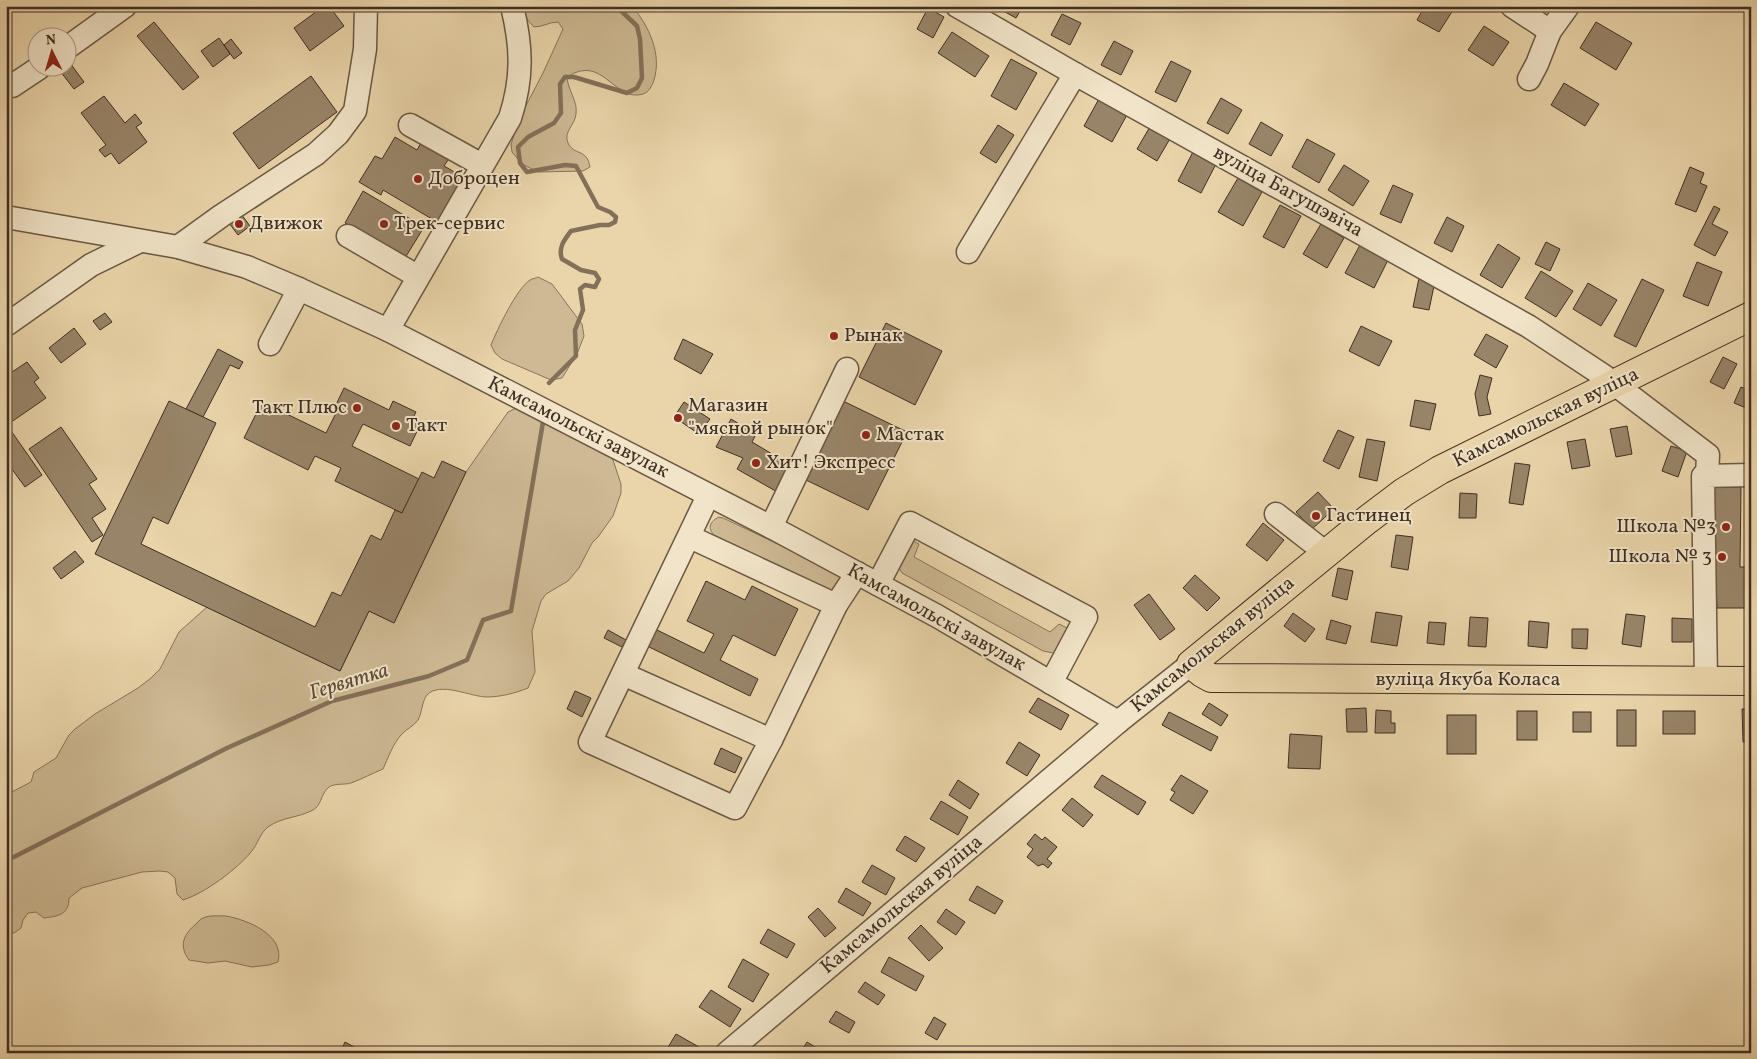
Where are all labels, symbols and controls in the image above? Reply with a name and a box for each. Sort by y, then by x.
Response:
north arrow [28,28,78,78]
text: N [45,31,57,50]
street label: вуліца Багушэвіча [1208,139,1368,245]
place label: Доброцен [428,165,520,193]
marker: Доброцен [412,173,424,185]
place label: Движок [249,210,323,238]
place label: Трек-сервис [394,210,505,238]
marker: Движок [233,218,245,230]
marker: Трек-сервис [378,218,390,230]
place label: Рынак [844,322,903,350]
marker: Рынак [828,330,840,342]
street label: Камсамольская вуліца [1448,361,1644,475]
street label: Камсамольскі завулак [482,370,674,486]
place label: Магазин "мясной рынок" [688,392,833,443]
place label: Такт Плюс [252,394,347,422]
marker: Такт Плюс [351,402,363,414]
place label: Такт [406,412,447,440]
marker: Магазин "мясной рынок" [672,412,684,424]
marker: Такт [390,420,402,432]
place label: Мастак [876,421,945,449]
marker: Мастак [860,429,872,441]
place label: Хит! Экспресс [766,449,896,477]
marker: Хит! Экспресс [750,457,762,469]
place label: Гастинец [1326,502,1412,530]
marker: Гастинец [1310,510,1322,522]
place label: Школа №3 [1616,513,1716,541]
marker: Школа №3 [1720,521,1732,533]
place label: Школа № 3 [1608,543,1712,571]
marker: Школа № 3 [1716,551,1728,563]
street label: Камсамольскі завулак [842,557,1031,679]
street label: Камсамольская вуліца [1125,570,1301,720]
water label: Гервятка [306,656,392,708]
street label: вуліца Якуба Коласа [1376,666,1560,694]
street label: Камсамольская вуліца [815,829,989,981]

